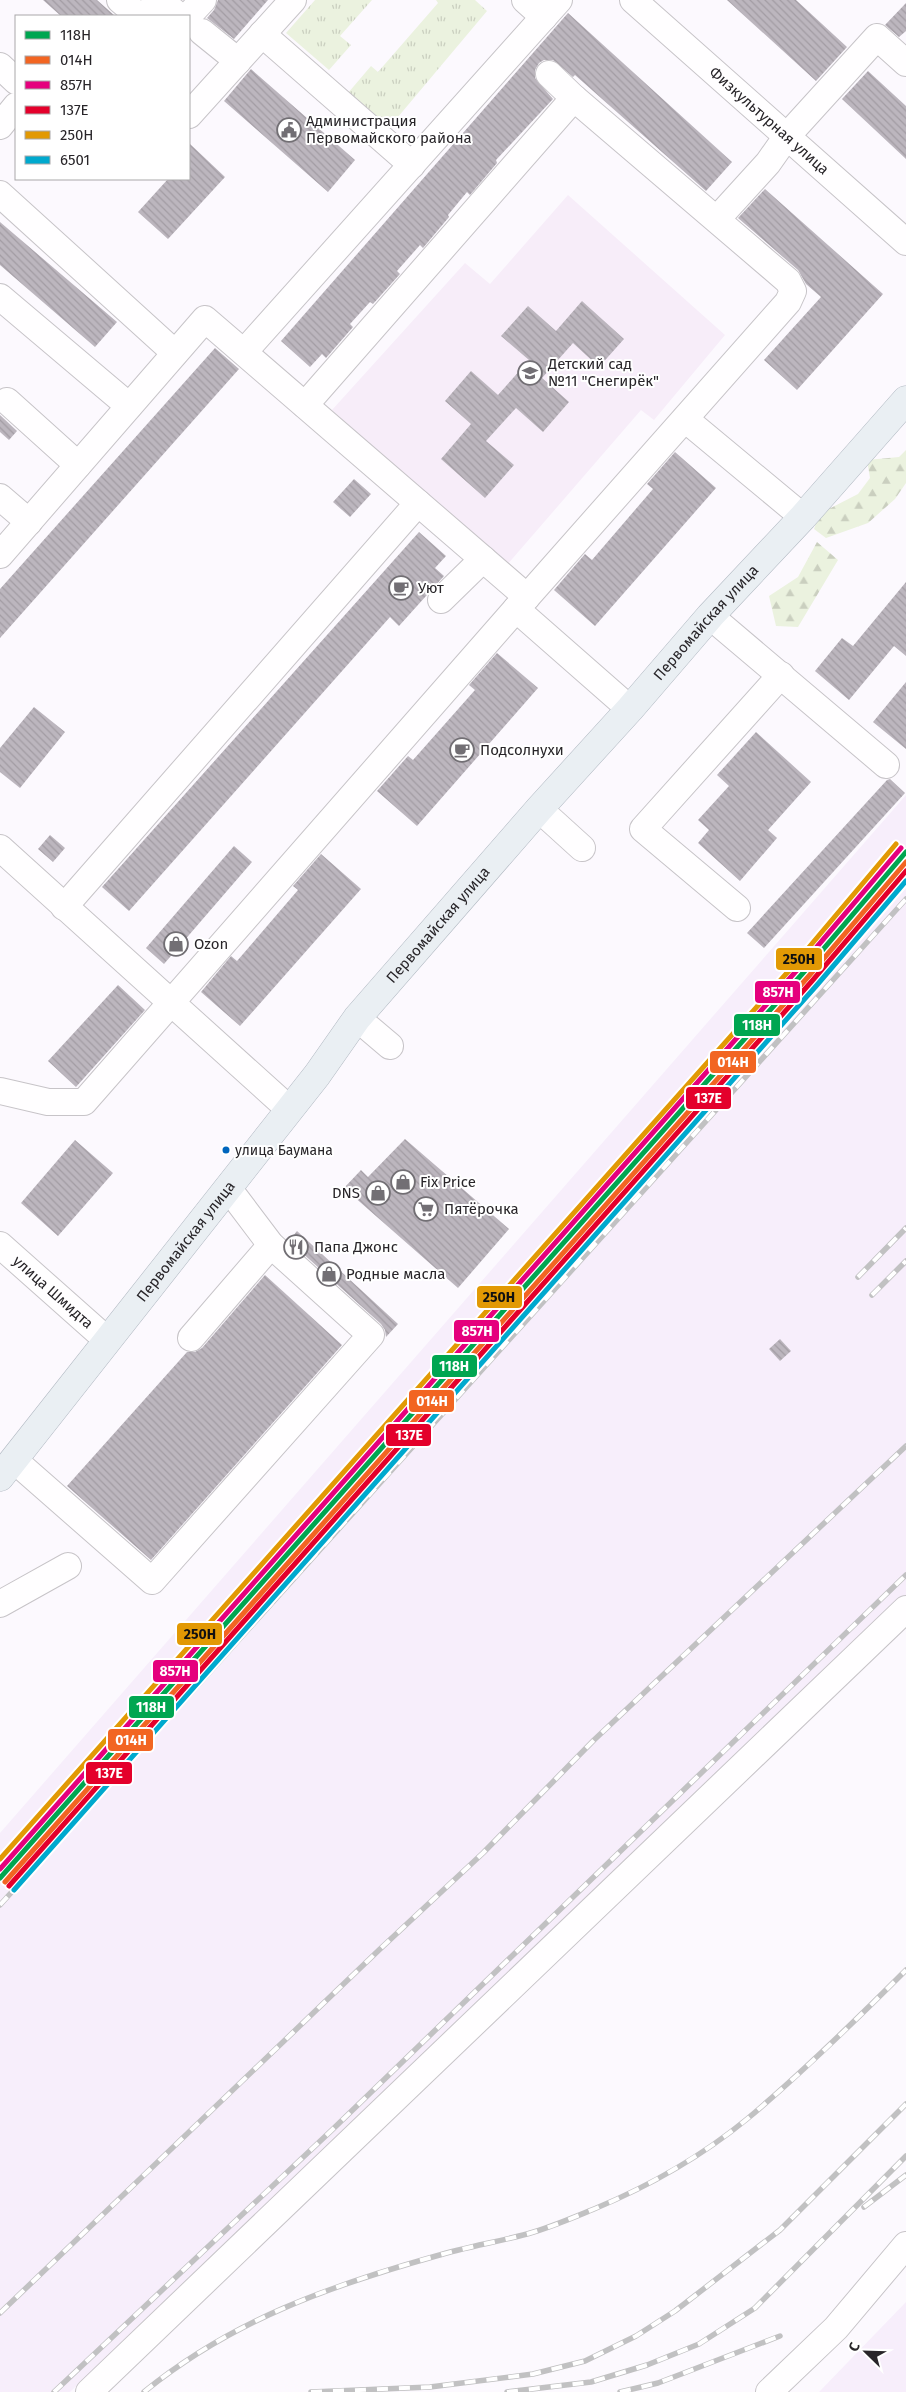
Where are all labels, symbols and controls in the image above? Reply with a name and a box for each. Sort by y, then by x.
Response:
legend [15,15,190,180]
text: 118Н [60,26,91,44]
text: 014Н [60,51,93,69]
street label: Физкультурная улица [706,63,833,179]
text: 857Н [60,76,92,94]
text: 137Е [60,101,89,119]
place label: Администрация Первомайского района [306,112,472,147]
public building icon: Администрация Первомайского района [276,117,302,143]
text: 250Н [60,126,94,144]
text: 6501 [60,151,90,169]
place label: Детский сад №11 "Снегирёк" [547,355,659,390]
school or university icon: Детский сад №11 "Снегирёк" [517,360,543,386]
street label: Первомайская улица [650,561,762,684]
cafe icon: Уют [388,575,414,601]
place label: Уют [418,579,444,597]
cafe icon: Подсолнухи [449,737,475,763]
place label: Подсолнухи [480,741,564,759]
street label: Первомайская улица [382,863,494,987]
shop icon: Ozon [163,931,189,957]
place label: Ozon [194,935,228,953]
line badge: 250Н [775,947,823,971]
text: 250Н [783,951,815,968]
line badge: 857Н [754,980,801,1004]
text: 857Н [762,984,794,1001]
line badge: 118Н [733,1013,781,1037]
text: 118Н [742,1017,772,1034]
line badge: 014Н [709,1050,757,1074]
text: 014Н [717,1054,749,1071]
line badge: 137Е [685,1086,732,1110]
text: 137Е [694,1090,722,1107]
place label: улица Баумана [235,1142,333,1159]
marker: улица Баумана [221,1145,231,1155]
shop icon: Fix Price [390,1169,416,1195]
place label: Fix Price [420,1173,476,1191]
street label: Первомайская улица [133,1177,239,1305]
shop icon: DNS [365,1180,391,1206]
place label: DNS [332,1184,360,1202]
supermarket icon: Пятёрочка [413,1196,439,1222]
place label: Пятёрочка [444,1200,519,1218]
restaurant icon: Папа Джонс [283,1234,309,1260]
place label: Папа Джонс [314,1238,398,1256]
street label: улица Шмидта [9,1252,97,1333]
shop icon: Родные масла [316,1261,342,1287]
place label: Родные масла [346,1265,446,1283]
line badge: 250Н [476,1285,523,1309]
text: 250Н [483,1289,515,1306]
line badge: 857Н [453,1319,500,1343]
text: 857Н [461,1323,493,1340]
line badge: 118Н [431,1354,478,1378]
text: 118Н [439,1358,469,1375]
line badge: 014Н [408,1389,455,1413]
text: 014Н [416,1393,448,1410]
line badge: 137Е [385,1423,432,1447]
text: 137Е [395,1427,423,1444]
line badge: 250Н [176,1622,223,1646]
text: 250Н [184,1626,216,1643]
line badge: 857Н [152,1659,199,1683]
text: 857Н [159,1663,191,1680]
line badge: 118Н [128,1695,175,1719]
text: 118Н [136,1699,166,1716]
line badge: 014Н [107,1728,154,1752]
text: 014Н [115,1732,147,1749]
line badge: 137Е [85,1761,133,1785]
text: 137Е [95,1765,123,1782]
north arrow [841,2327,891,2377]
text: С [845,2340,864,2354]

